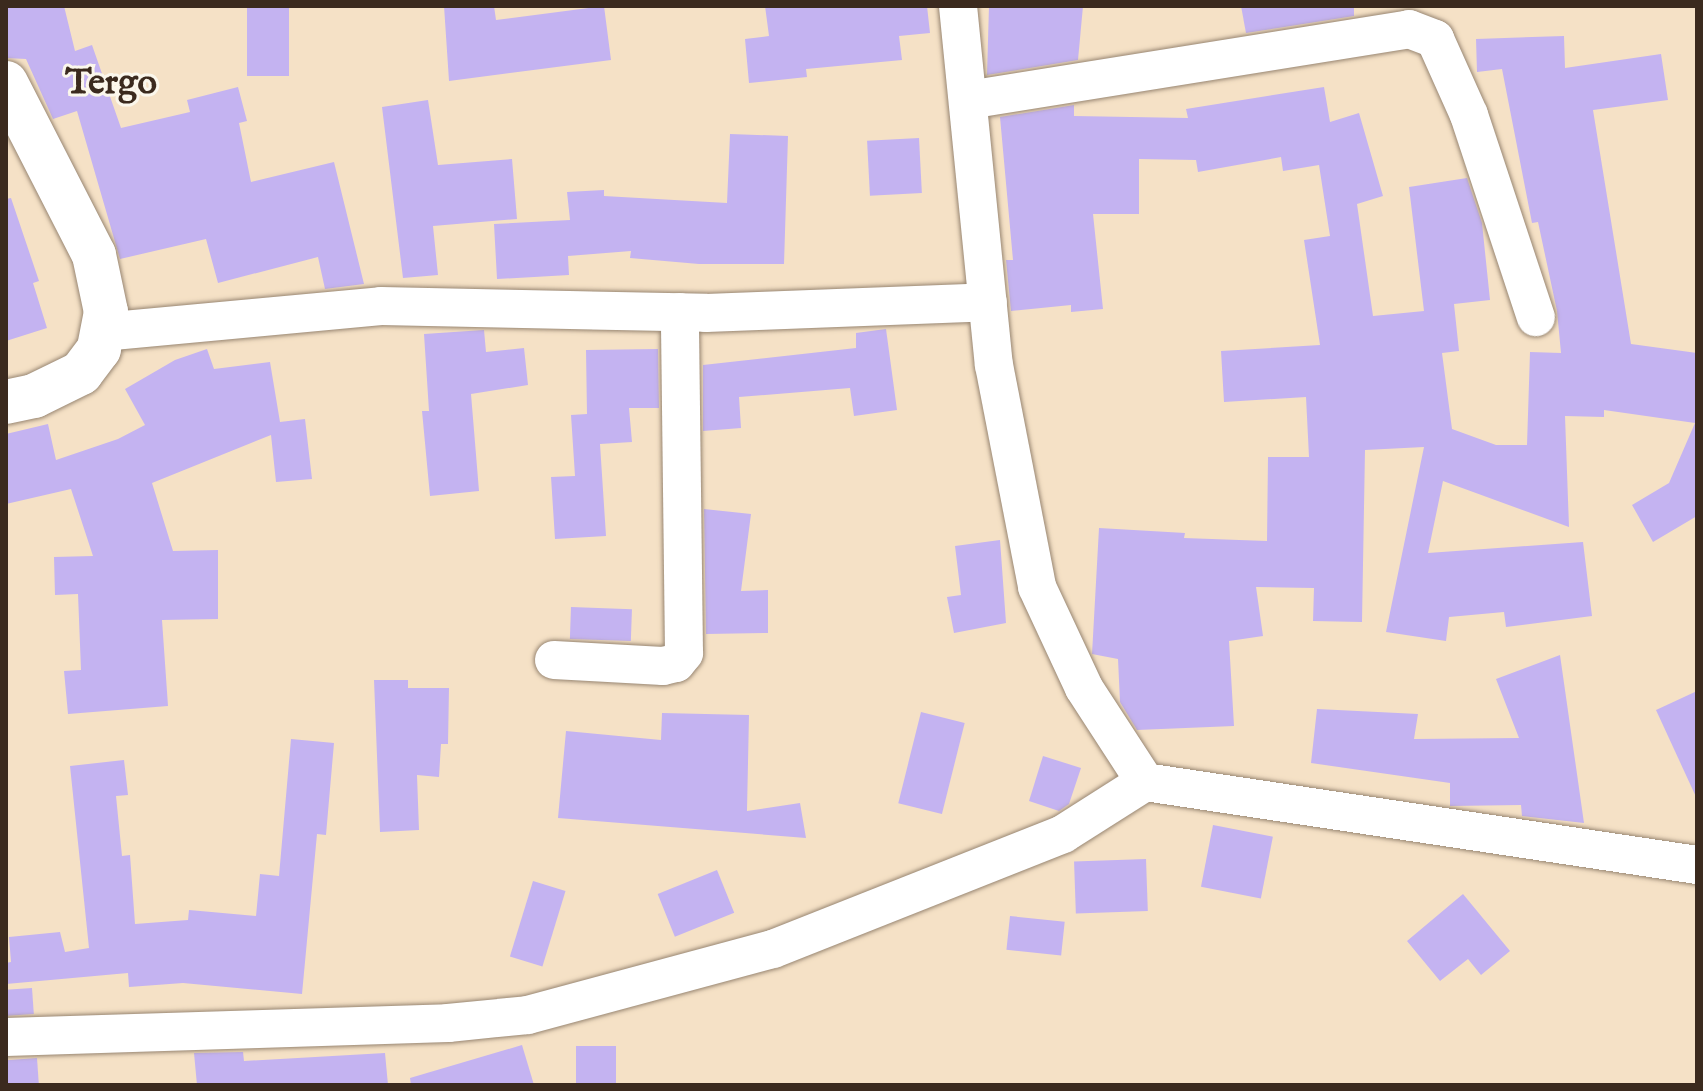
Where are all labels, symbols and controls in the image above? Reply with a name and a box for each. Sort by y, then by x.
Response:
district label: Tergo [65,62,157,106]

